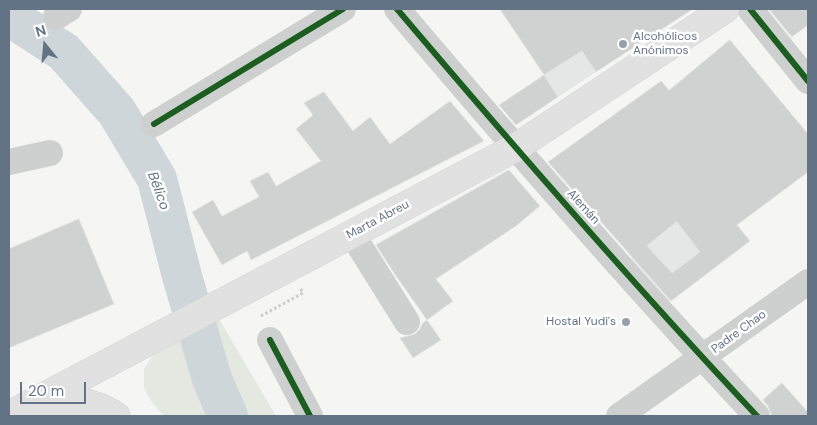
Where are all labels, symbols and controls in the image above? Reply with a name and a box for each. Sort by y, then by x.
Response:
north arrow [20,20,70,70]
text: N [33,21,48,41]
place label: Alcohólicos Anónimos [633,30,697,58]
marker: Alcohólicos Anónimos [617,38,629,50]
water label: Bélico [143,170,173,212]
street label: Alemán [564,187,602,227]
street label: Marta Abreu [344,197,412,243]
street label: Padre Chao [709,307,769,357]
place label: Hostal Yudi's [546,315,616,329]
marker: Hostal Yudi's [620,316,632,328]
scale bar [22,372,89,404]
text: 20 m [28,381,64,401]

